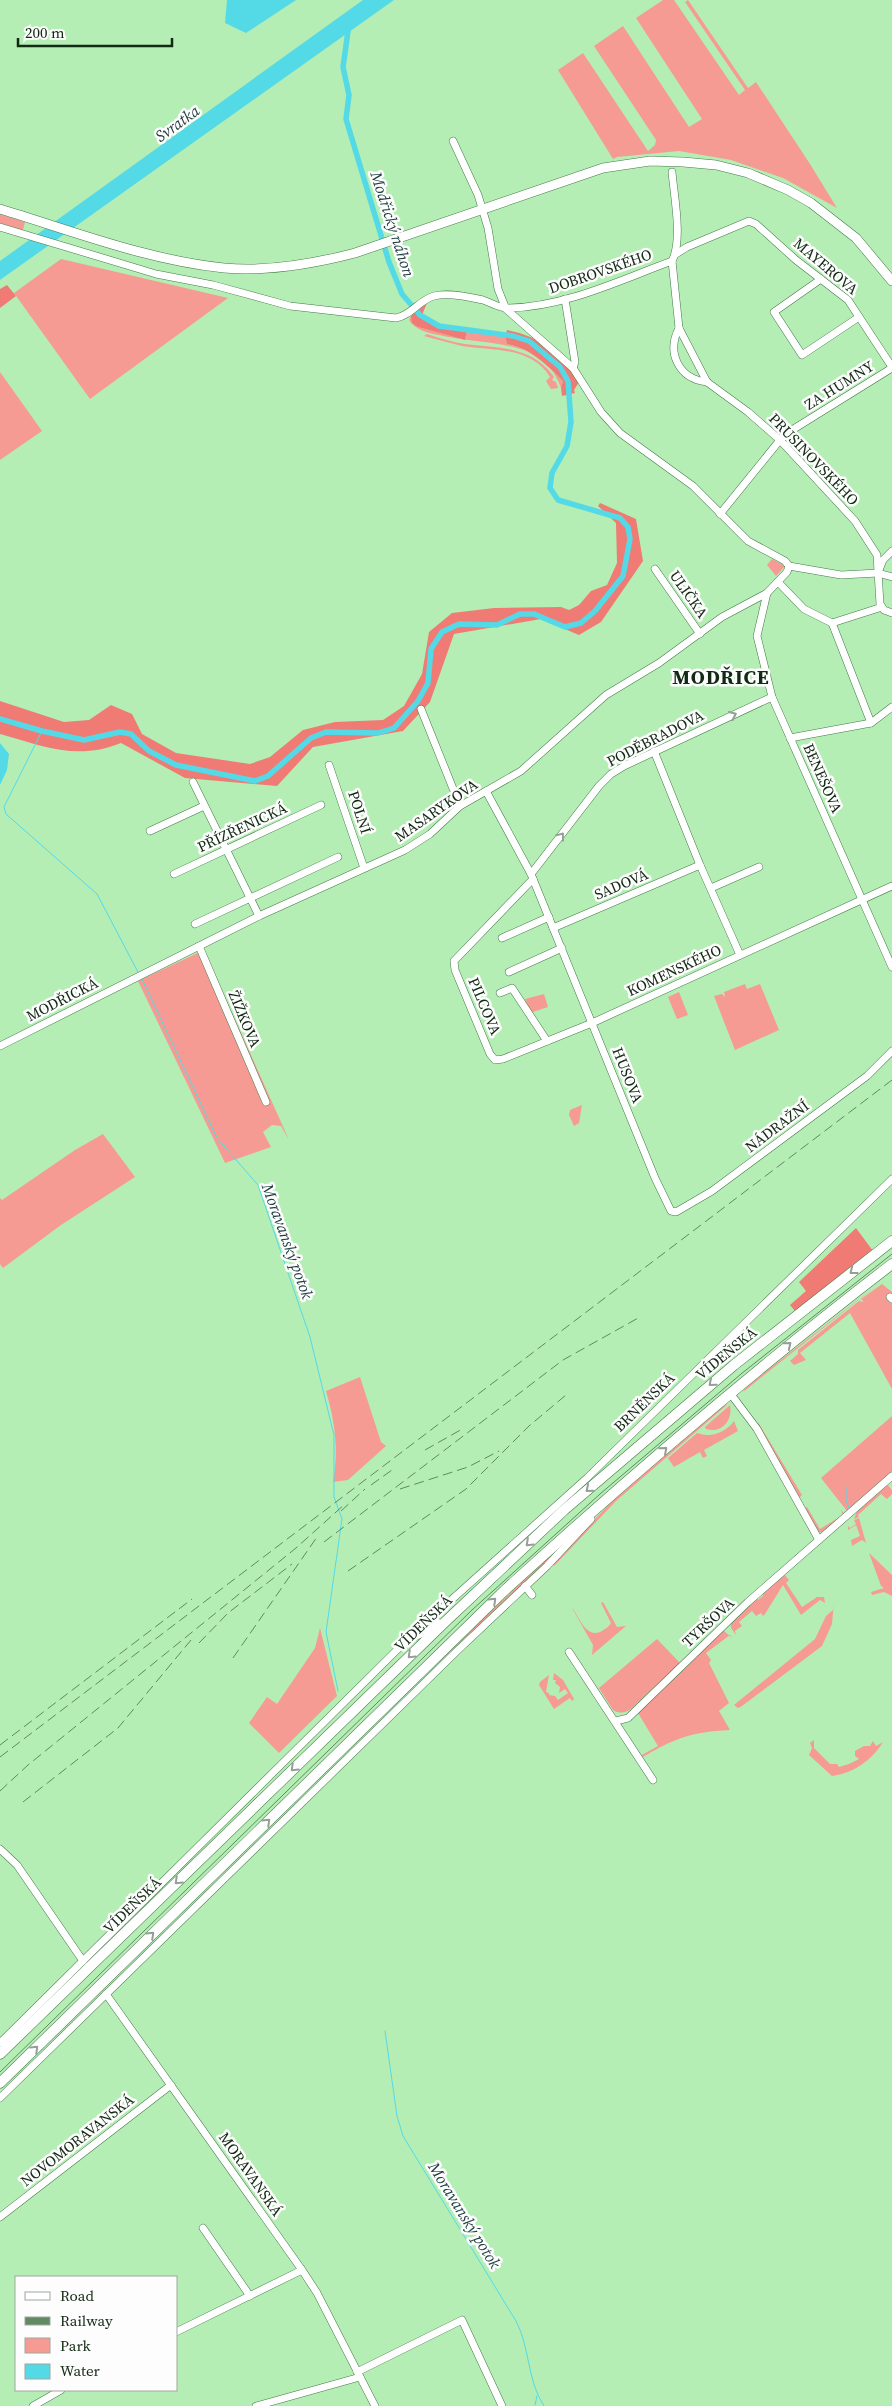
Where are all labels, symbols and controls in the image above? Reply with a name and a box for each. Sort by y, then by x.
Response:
scale bar [18,15,171,47]
text: 200 m [25,22,65,43]
water label: Svratka [150,99,204,147]
water label: Modřický náhon [365,167,420,280]
street label: MAYEROVA [789,233,863,299]
street label: DOBROVSKÉHO [546,243,654,299]
street label: ZA HUMNY [800,355,878,415]
street label: PRUSINOVSKÉHO [764,408,864,510]
street label: ULIČKA [665,566,713,622]
district label: MODŘICE [672,663,770,691]
street label: PODĚBRADOVA [603,705,707,771]
one-way arrow [727,711,736,721]
street label: BENEŠOVA [798,740,848,816]
street label: MASARYKOVA [390,774,482,846]
street label: POLNÍ [343,788,377,836]
street label: PŘÍZŘENICKÁ [194,797,290,857]
one-way arrow [555,832,564,841]
street label: SADOVÁ [591,863,651,905]
street label: KOMENSKÉHO [623,939,725,1001]
street label: MODŘICKÁ [22,972,102,1026]
street label: PILCOVA [463,974,507,1038]
street label: ŽIŽKOVA [224,987,266,1051]
street label: HUSOVA [607,1044,649,1106]
street label: NÁDRAŽNÍ [741,1095,813,1157]
water label: Moravanský potok [257,1179,319,1302]
one-way arrow [850,1266,859,1274]
street label: VÍDEŇSKÁ [691,1322,761,1384]
one-way arrow [782,1343,791,1351]
street label: BRNĚNSKÁ [609,1368,679,1436]
one-way arrow [709,1378,718,1387]
one-way arrow [658,1447,667,1456]
one-way arrow [586,1484,595,1493]
one-way arrow [525,1537,534,1546]
street label: VÍDEŇSKÁ [389,1590,457,1656]
street label: TYRŠOVA [677,1592,739,1652]
one-way arrow [487,1598,496,1607]
one-way arrow [407,1649,416,1658]
one-way arrow [291,1762,300,1771]
one-way arrow [261,1819,270,1828]
street label: VÍDEŇSKÁ [98,1872,166,1938]
one-way arrow [174,1875,183,1884]
one-way arrow [145,1932,154,1941]
one-way arrow [29,2046,38,2055]
street label: NOVOMORAVANSKÁ [16,2089,138,2191]
street label: MORAVANSKÁ [214,2128,288,2220]
water label: Moravanský potok [423,2157,507,2273]
legend [15,2276,178,2391]
text: Road [60,2285,94,2306]
text: Railway [60,2310,113,2331]
text: Park [60,2335,92,2356]
text: Water [60,2360,101,2381]

